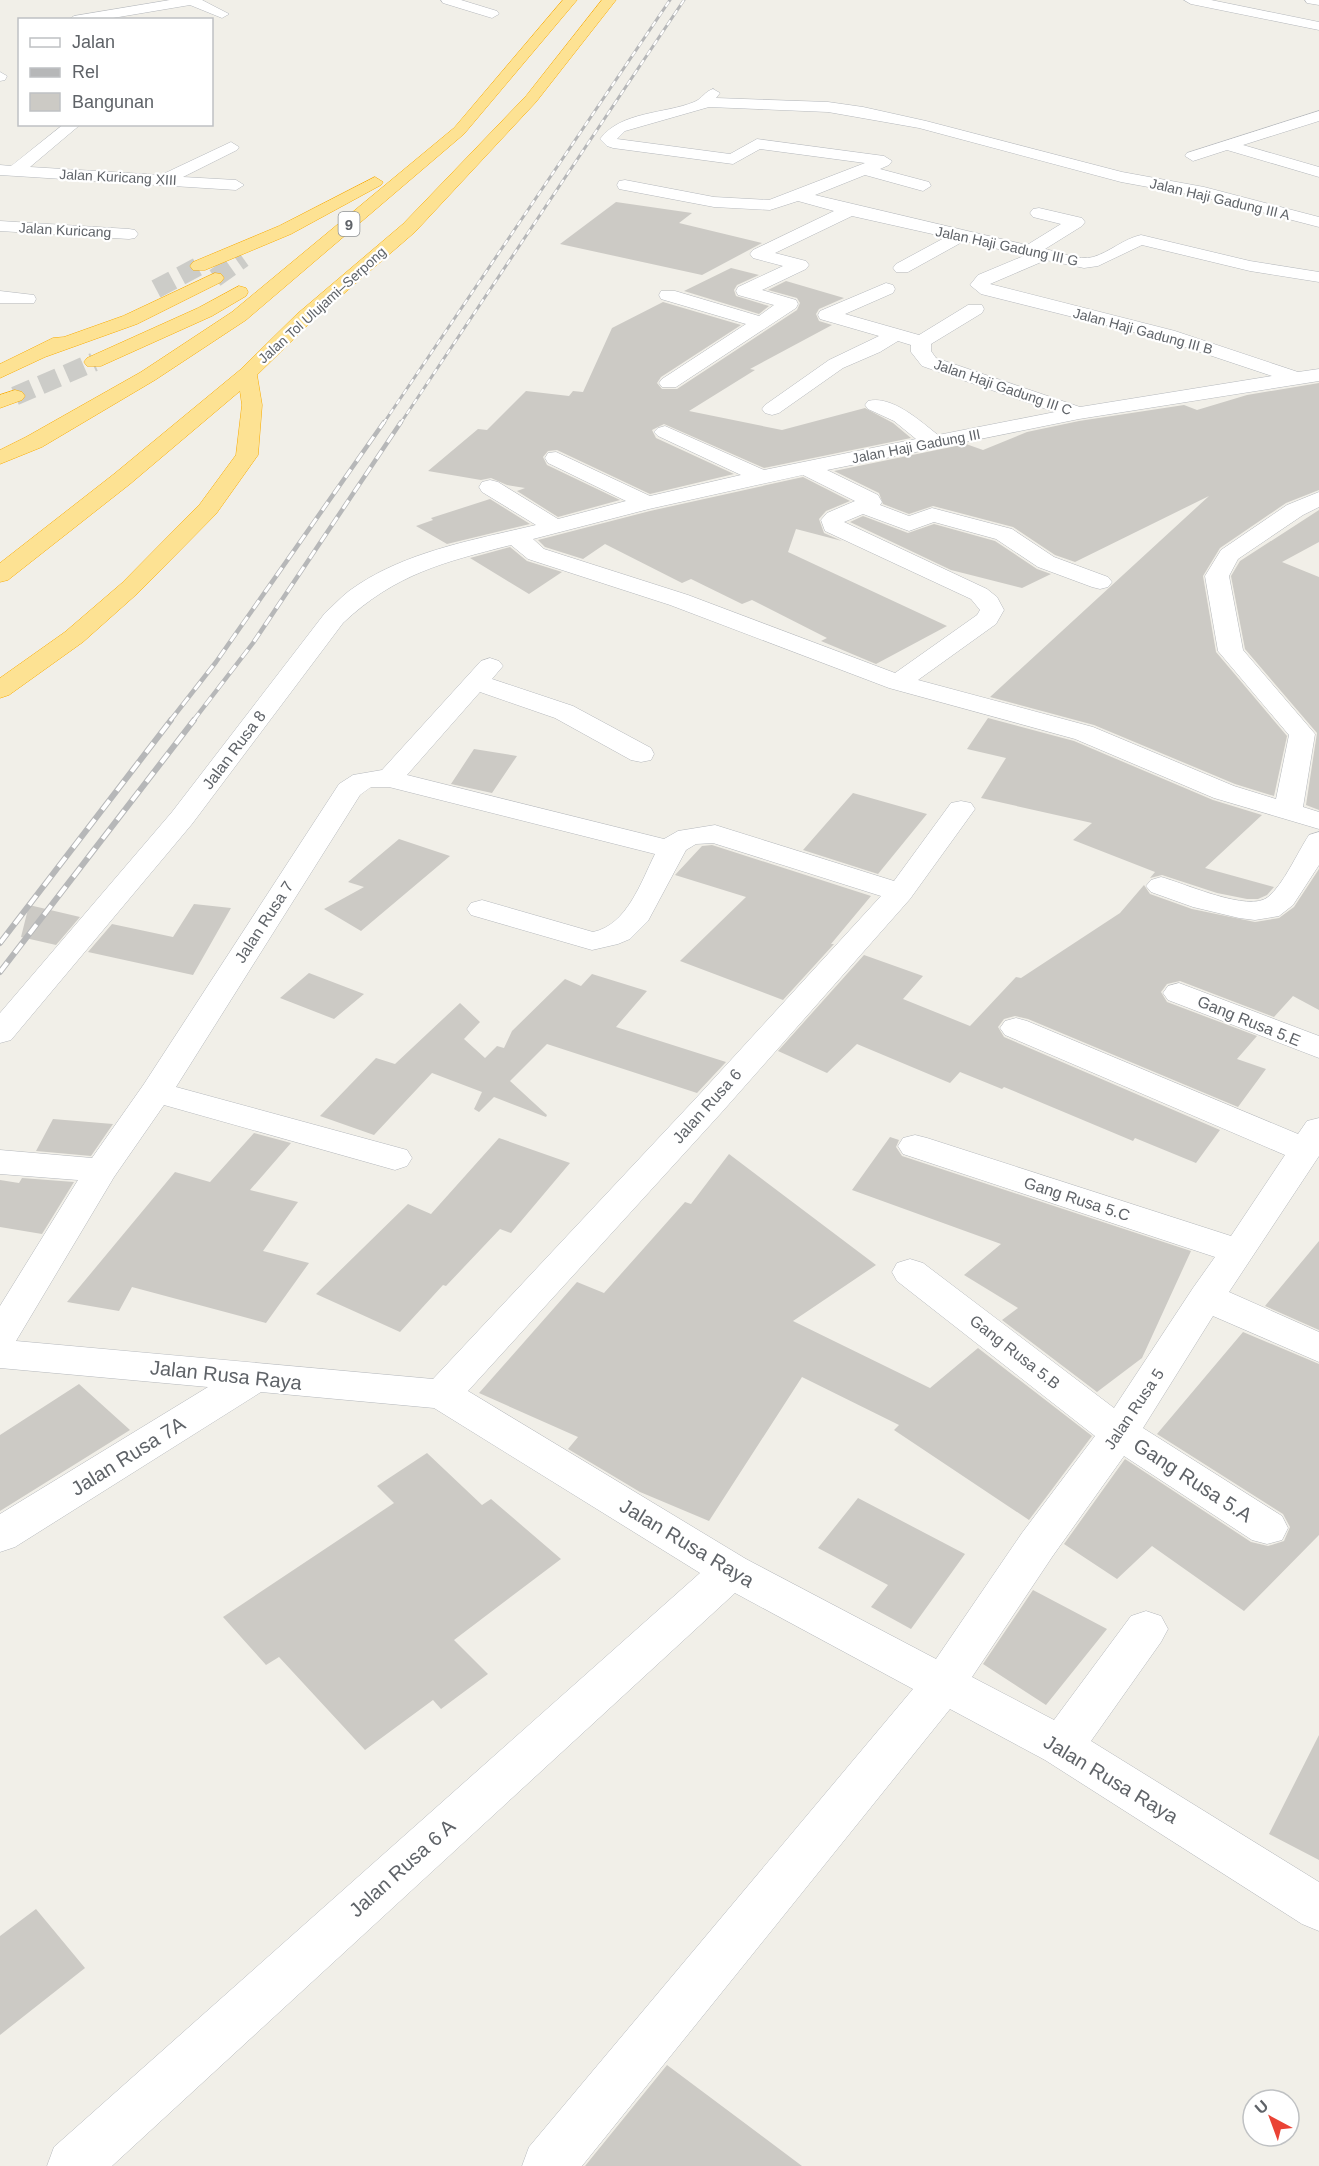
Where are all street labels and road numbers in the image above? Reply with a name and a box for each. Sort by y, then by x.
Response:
street label: Jalan Kuricang XIII [59,166,177,188]
street label: Jalan Haji Gadung III A [1148,175,1292,223]
road number: 9 [338,212,360,236]
street label: Jalan Kuricang [18,220,112,240]
street label: Jalan Haji Gadung III G [934,223,1080,269]
street label: Jalan Tol Ulujami–Serpong [255,243,389,367]
street label: Jalan Haji Gadung III B [1071,305,1215,357]
street label: Jalan Haji Gadung III C [932,356,1074,418]
street label: Jalan Haji Gadung III [850,426,982,466]
street label: Jalan Rusa 8 [199,708,269,792]
street label: Jalan Rusa 7 [231,878,297,966]
street label: Gang Rusa 5.E [1195,993,1303,1049]
street label: Jalan Rusa 6 [669,1066,745,1146]
street label: Gang Rusa 5.C [1022,1174,1132,1224]
street label: Gang Rusa 5.B [967,1312,1063,1392]
street label: Jalan Rusa Raya [149,1356,304,1394]
street label: Jalan Rusa 5 [1101,1365,1167,1452]
street label: Jalan Rusa 7A [67,1412,190,1500]
street label: Gang Rusa 5.A [1130,1434,1257,1527]
street label: Jalan Rusa Raya [616,1494,759,1592]
street label: Jalan Rusa Raya [1040,1730,1183,1828]
street label: Jalan Rusa 6 A [345,1814,460,1921]

